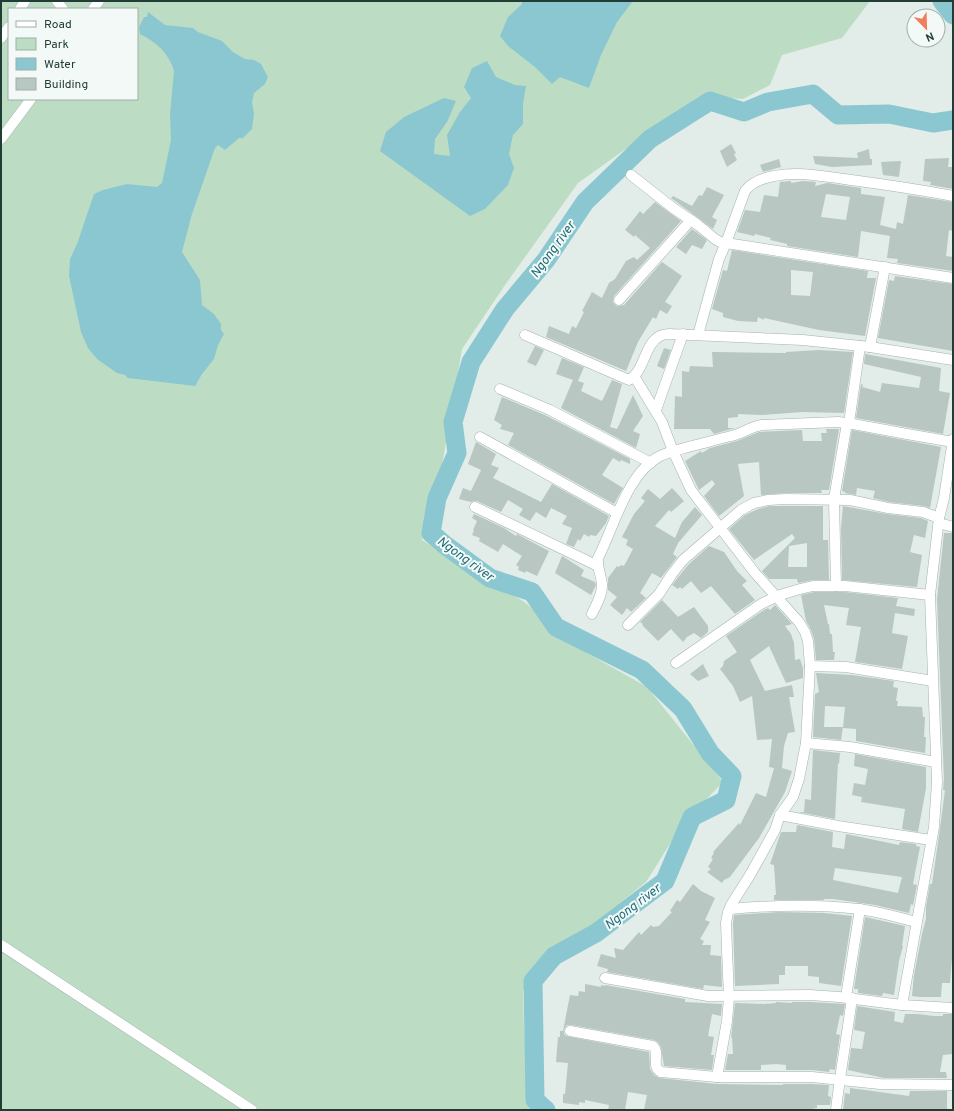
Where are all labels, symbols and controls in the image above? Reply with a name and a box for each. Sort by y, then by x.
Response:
legend [8,8,138,100]
north arrow [906,8,946,48]
text: Road [44,17,72,33]
text: N [923,28,936,44]
text: Park [44,37,69,53]
text: Water [44,57,76,73]
text: Building [44,77,88,93]
water label: Ngong river [528,218,580,282]
water label: Ngong river [433,534,497,586]
water label: Ngong river [602,881,665,934]

